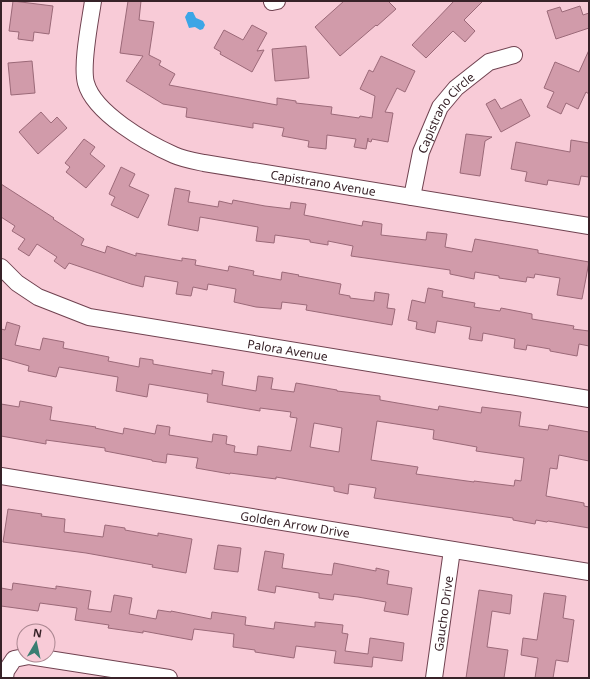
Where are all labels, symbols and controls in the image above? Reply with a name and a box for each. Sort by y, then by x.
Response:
street label: Capistrano Circle [413,68,478,156]
street label: Capistrano Avenue [269,166,377,200]
street label: Palora Avenue [246,335,329,365]
street label: Golden Arrow Drive [239,507,351,541]
street label: Gaucho Drive [429,574,457,653]
north arrow [16,623,56,663]
text: N [32,625,43,641]

